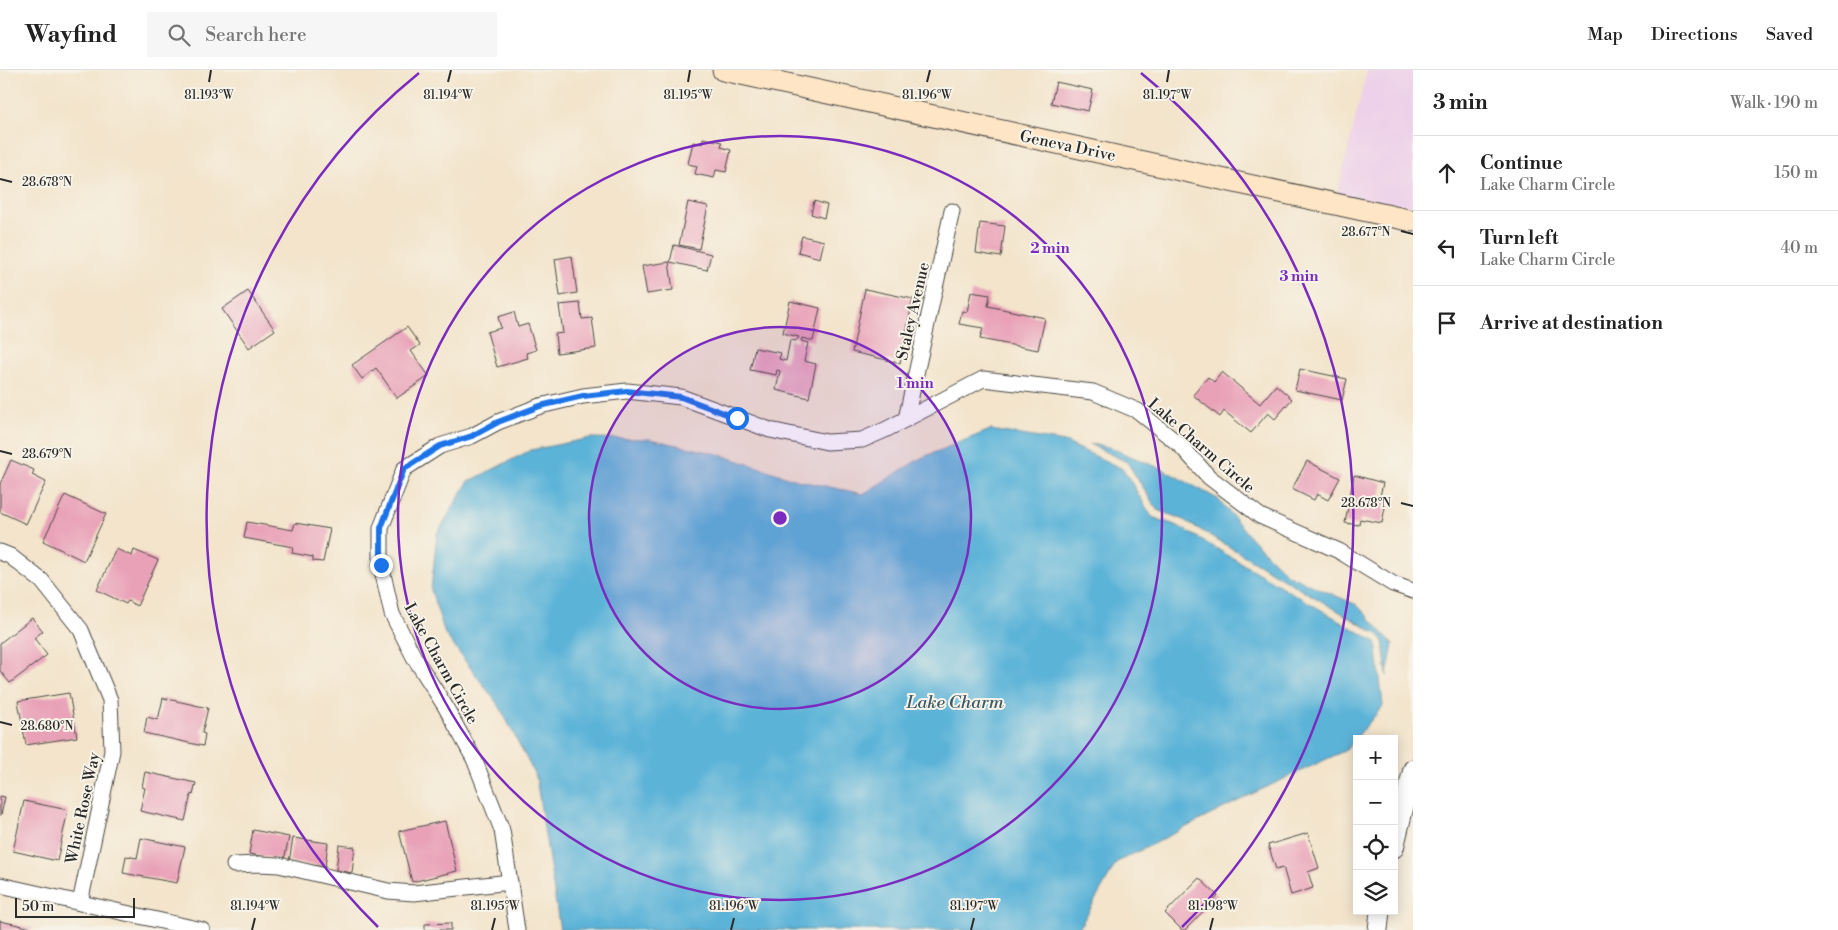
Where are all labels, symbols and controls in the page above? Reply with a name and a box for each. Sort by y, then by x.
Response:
search box [147,12,497,57]
text: Wayfind [25,20,117,50]
icon: search [165,21,193,49]
text: Search here [205,23,307,47]
text: Map [1587,23,1623,46]
text: Directions [1651,23,1738,46]
text: Saved [1766,23,1813,46]
text: 81.193°W [184,88,235,103]
text: 81.194°W [423,88,474,103]
text: 81.195°W [663,88,714,103]
text: 81.196°W [902,88,953,103]
text: 81.197°W [1143,88,1192,103]
text: 3 min [1433,90,1488,116]
text: Walk · 190 m [1730,93,1818,113]
street label: Geneva Drive [1018,126,1118,166]
text: Continue [1480,151,1563,175]
icon: ahead [1433,159,1461,187]
text: 150 m [1774,163,1818,183]
text: 28.678°N [22,175,72,190]
text: Lake Charm Circle [1480,175,1615,195]
text: 28.677°N [1342,225,1391,240]
text: Turn left [1480,226,1559,250]
icon: left [1433,234,1461,262]
text: 40 m [1781,238,1818,258]
text: 2 min [1030,239,1070,258]
text: Lake Charm Circle [1480,250,1615,270]
street label: Staley Avenue [892,260,934,362]
text: 3 min [1279,267,1319,286]
icon: arrive [1433,309,1461,337]
text: Arrive at destination [1480,311,1663,335]
text: 1 min [896,374,934,393]
street label: Lake Charm Circle [1144,394,1259,498]
route start [726,407,749,430]
text: 28.679°N [22,447,72,462]
text: 28.678°N [1341,496,1391,511]
centre of rings [771,509,789,527]
route end [370,554,393,577]
street label: Lake Charm Circle [400,600,483,727]
water label: Lake Charm [905,691,1004,714]
text: 28.680°N [21,719,73,734]
map controls [1353,735,1398,915]
button: + [1353,735,1398,780]
street label: White Rose Way [61,750,105,867]
button: − [1353,780,1398,825]
button: locate [1353,825,1398,870]
button: layers [1353,870,1398,915]
scale bar [15,895,135,918]
text: 50 m [22,898,54,916]
text: 81.194°W [230,899,281,914]
text: 81.195°W [470,899,521,914]
text: 81.196°W [709,899,760,914]
text: 81.197°W [950,899,999,914]
text: 81.198°W [1188,899,1239,914]

